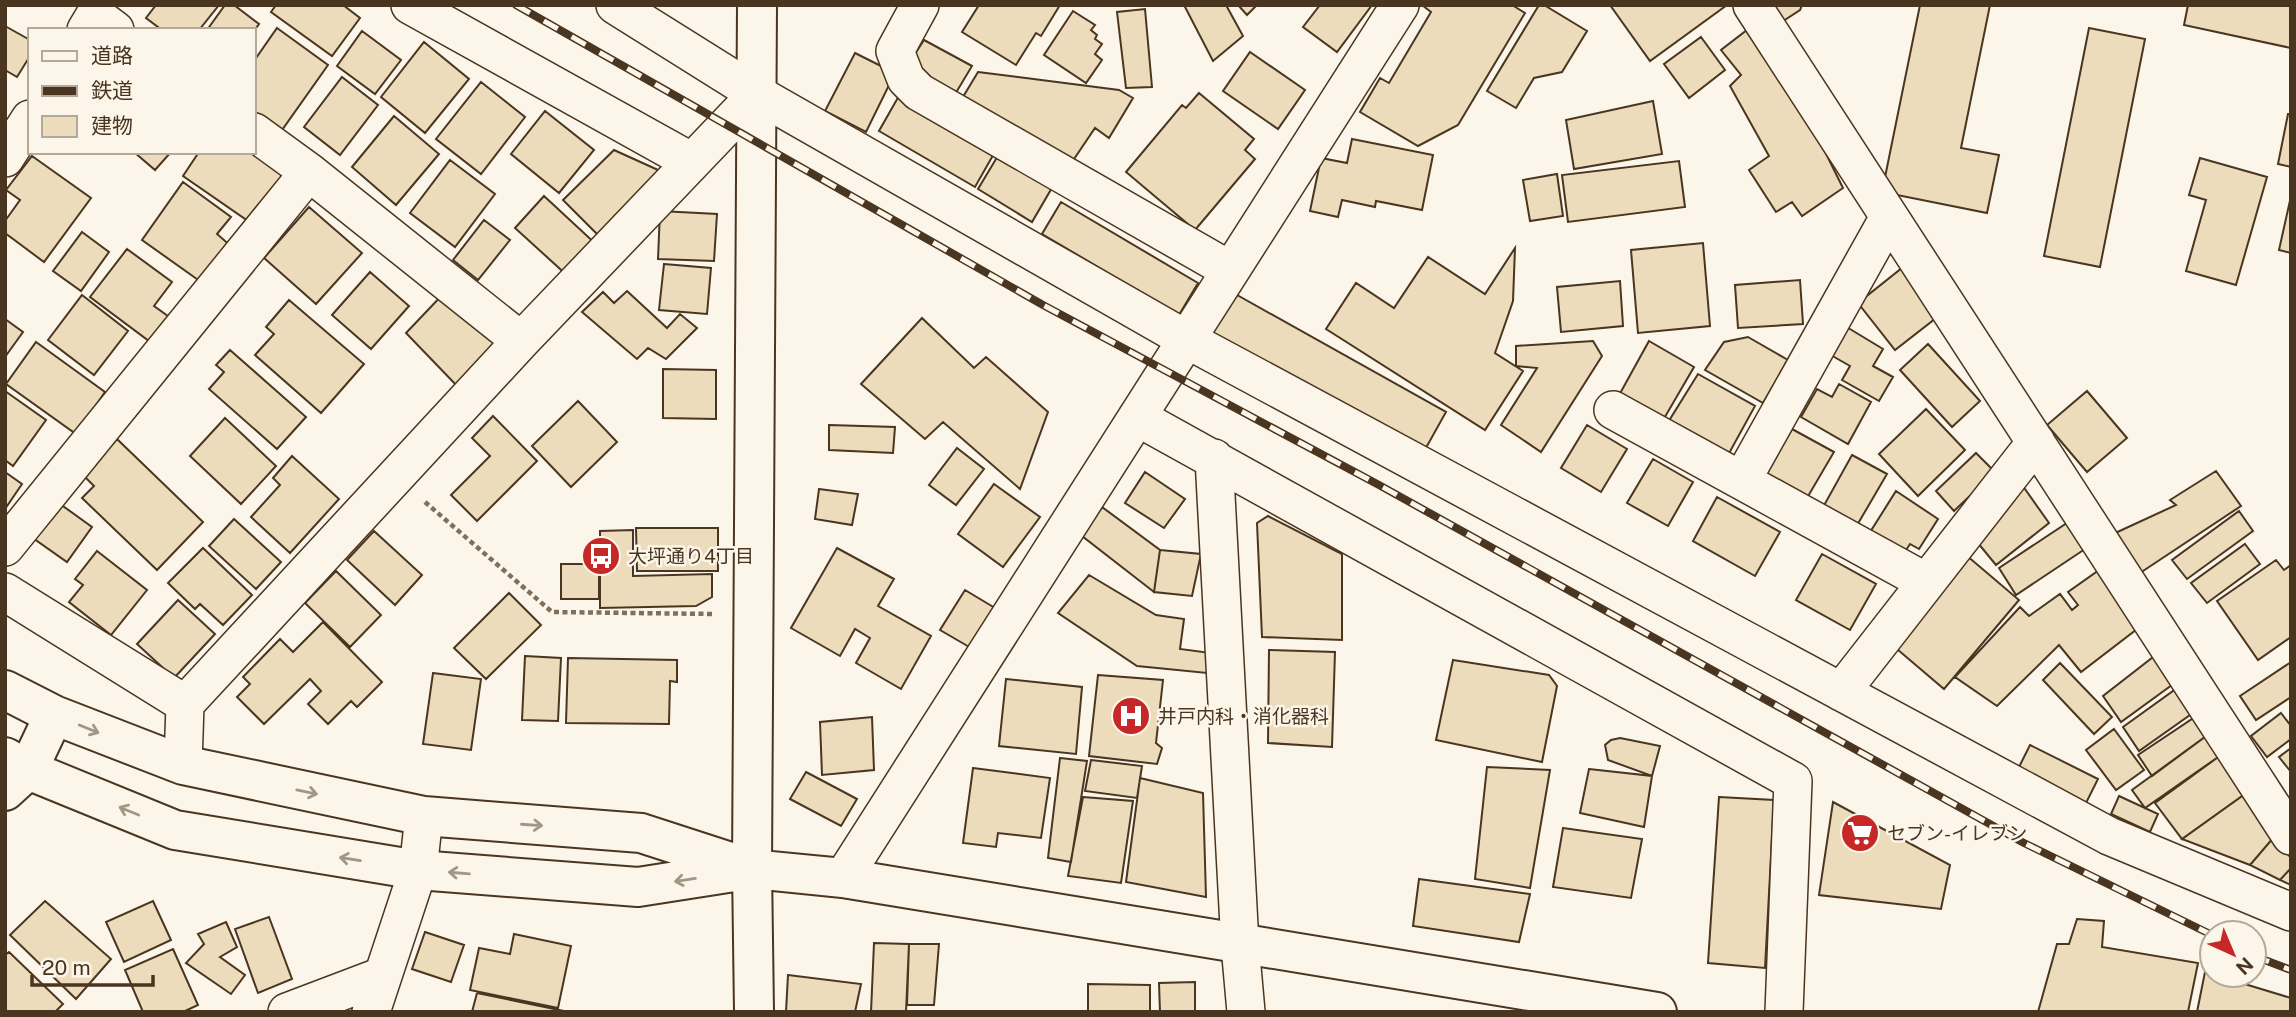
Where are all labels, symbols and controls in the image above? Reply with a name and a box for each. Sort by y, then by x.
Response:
legend [28,28,256,154]
text: 道路 [91,43,133,68]
text: 鉄道 [91,78,133,103]
text: 建物 [91,113,133,138]
bus stop icon: 大坪通り4丁目 [580,535,622,577]
place label: 大坪通り4丁目 [628,545,754,567]
hospital icon: 井戸内科・消化器科 [1110,695,1152,737]
place label: 井戸内科・消化器科 [1158,705,1329,727]
one-way arrow [78,723,100,736]
one-way arrow [295,785,318,799]
one-way arrow [118,804,140,817]
supermarket icon: セブン-イレブン [1839,812,1881,854]
one-way arrow [520,818,543,831]
place label: セブン-イレブン [1887,822,2027,844]
one-way arrow [339,852,362,865]
one-way arrow [448,866,470,879]
one-way arrow [674,874,697,887]
north arrow [2198,919,2268,989]
scale bar [32,944,152,988]
text: N [2232,953,2258,979]
text: 20 m [42,955,91,980]

